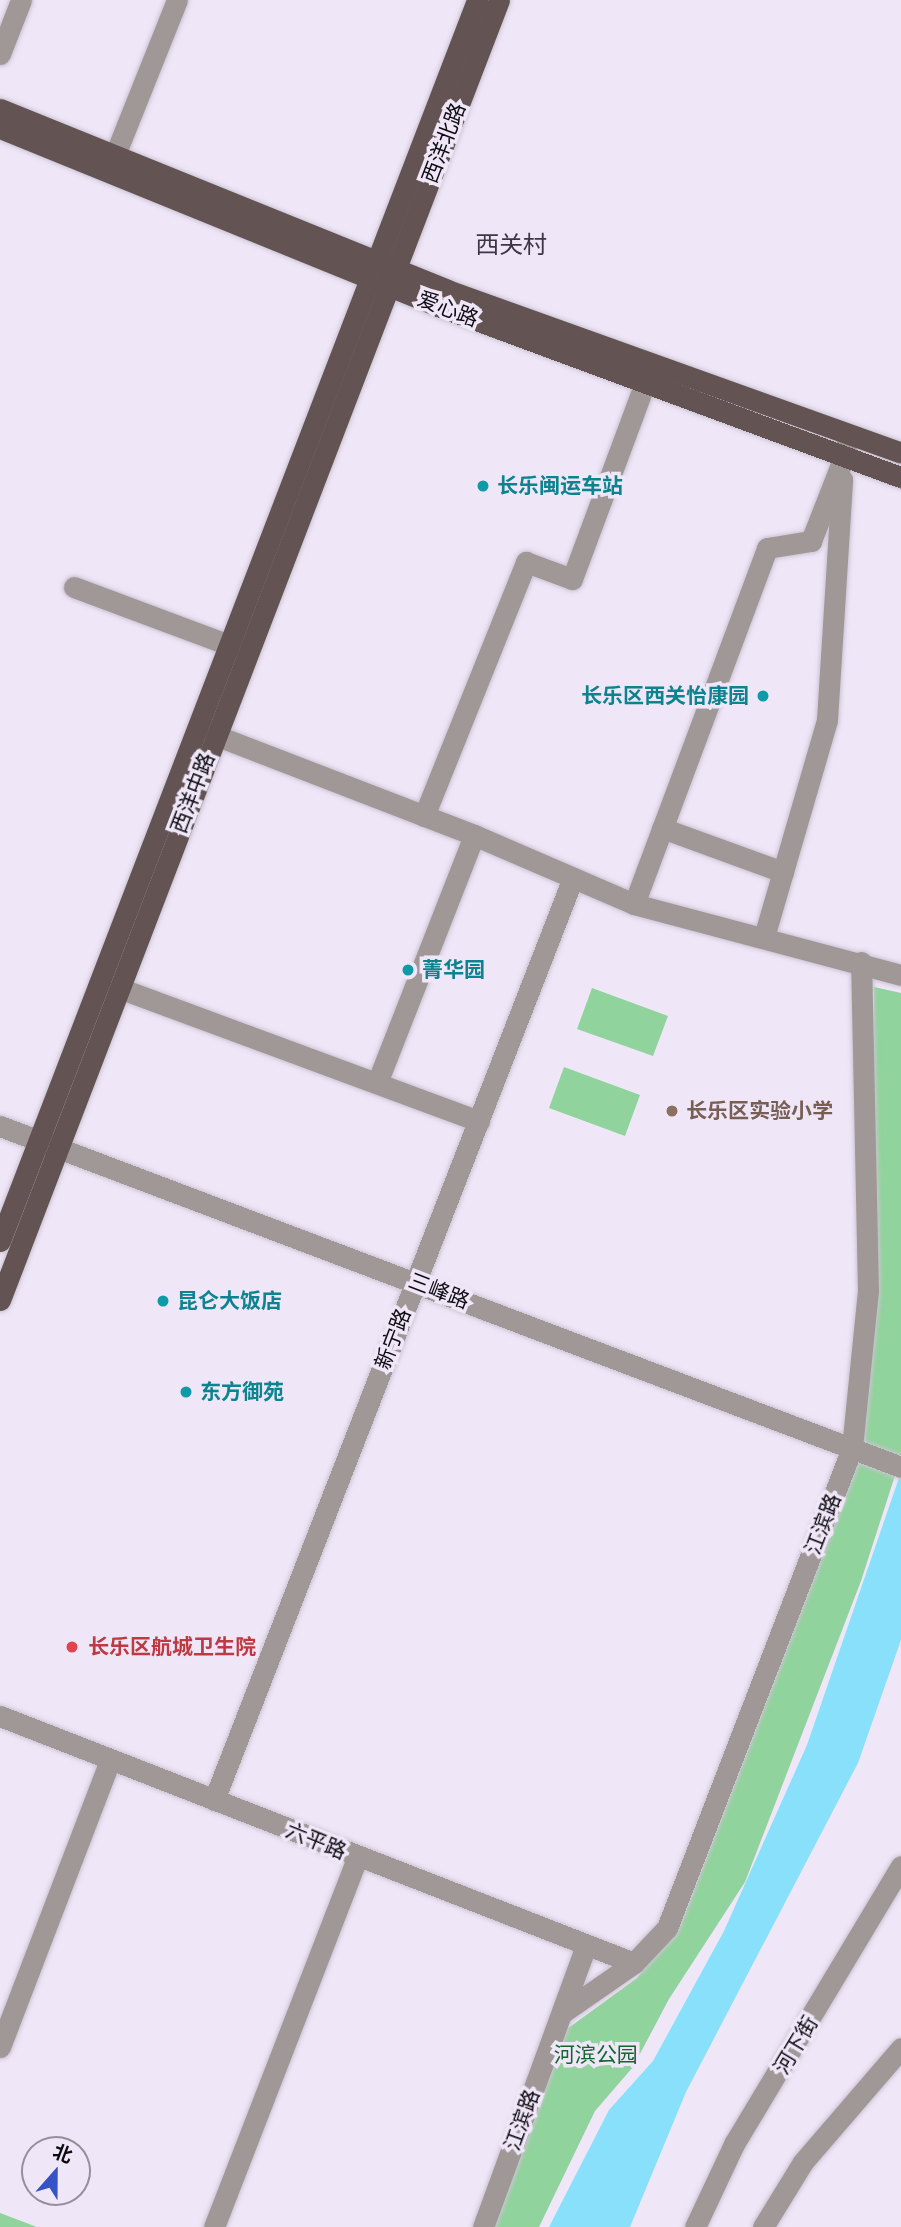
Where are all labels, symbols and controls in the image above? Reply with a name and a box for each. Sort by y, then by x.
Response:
street label: 西洋北路 [417,99,471,187]
district label: 西关村 [475,231,547,259]
street label: 爱心路 [414,286,482,332]
place label: 长乐闽运车站 [497,473,623,499]
marker: 长乐闽运车站 [475,478,491,494]
place label: 长乐区西关怡康园 [581,683,749,709]
marker: 长乐区西关怡康园 [755,688,771,704]
street label: 西洋中路 [166,749,220,837]
place label: 菁华园 [422,957,485,983]
marker: 菁华园 [400,962,416,978]
place label: 长乐区实验小学 [686,1098,833,1124]
marker: 长乐区实验小学 [664,1103,680,1119]
street label: 三峰路 [405,1268,473,1314]
place label: 昆仑大饭店 [177,1288,282,1314]
marker: 昆仑大饭店 [155,1293,171,1309]
street label: 新宁路 [370,1305,416,1373]
place label: 东方御苑 [200,1379,284,1405]
marker: 东方御苑 [178,1384,194,1400]
street label: 江滨路 [800,1490,846,1558]
place label: 长乐区航城卫生院 [88,1634,256,1660]
marker: 长乐区航城卫生院 [62,1637,82,1657]
street label: 六平路 [282,1818,350,1864]
street label: 河下街 [769,2012,823,2078]
park label: 河滨公园 [554,2042,638,2068]
street label: 江滨路 [499,2086,545,2154]
north arrow [21,2136,91,2206]
text: 北 [50,2140,76,2167]

